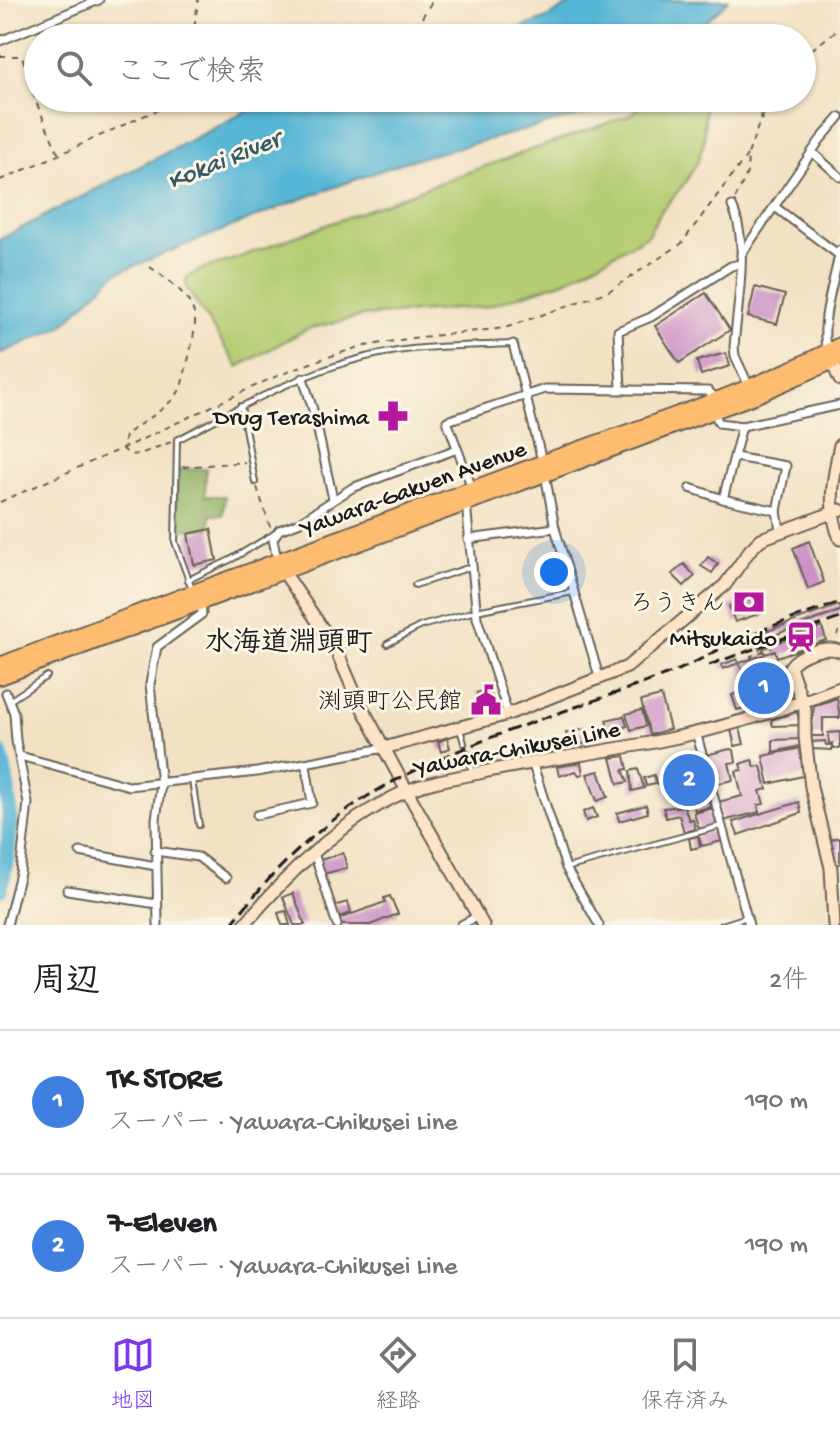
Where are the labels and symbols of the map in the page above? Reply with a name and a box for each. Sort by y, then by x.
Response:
water label: Kokai River [164,124,290,199]
pharmacy icon: Drug Terashima [376,399,410,433]
place label: Drug Terashima [212,405,370,434]
street label: Yawara-Gakuen Avenue [296,436,531,545]
your location [534,552,574,592]
bank icon: ろうきん [732,585,766,619]
place label: ろうきん [629,591,725,620]
station icon: Mitsukaido [784,620,818,654]
place label: Mitsukaido [670,626,777,655]
district label: 水海道淵頭町 [205,627,373,661]
pin: 1 [738,658,790,718]
public building icon: 渕頭町公民館 [469,683,503,717]
place label: 渕頭町公民館 [318,688,462,718]
street label: Yawara-Chikusei Line [411,716,623,785]
pin: 2 [663,750,715,810]

